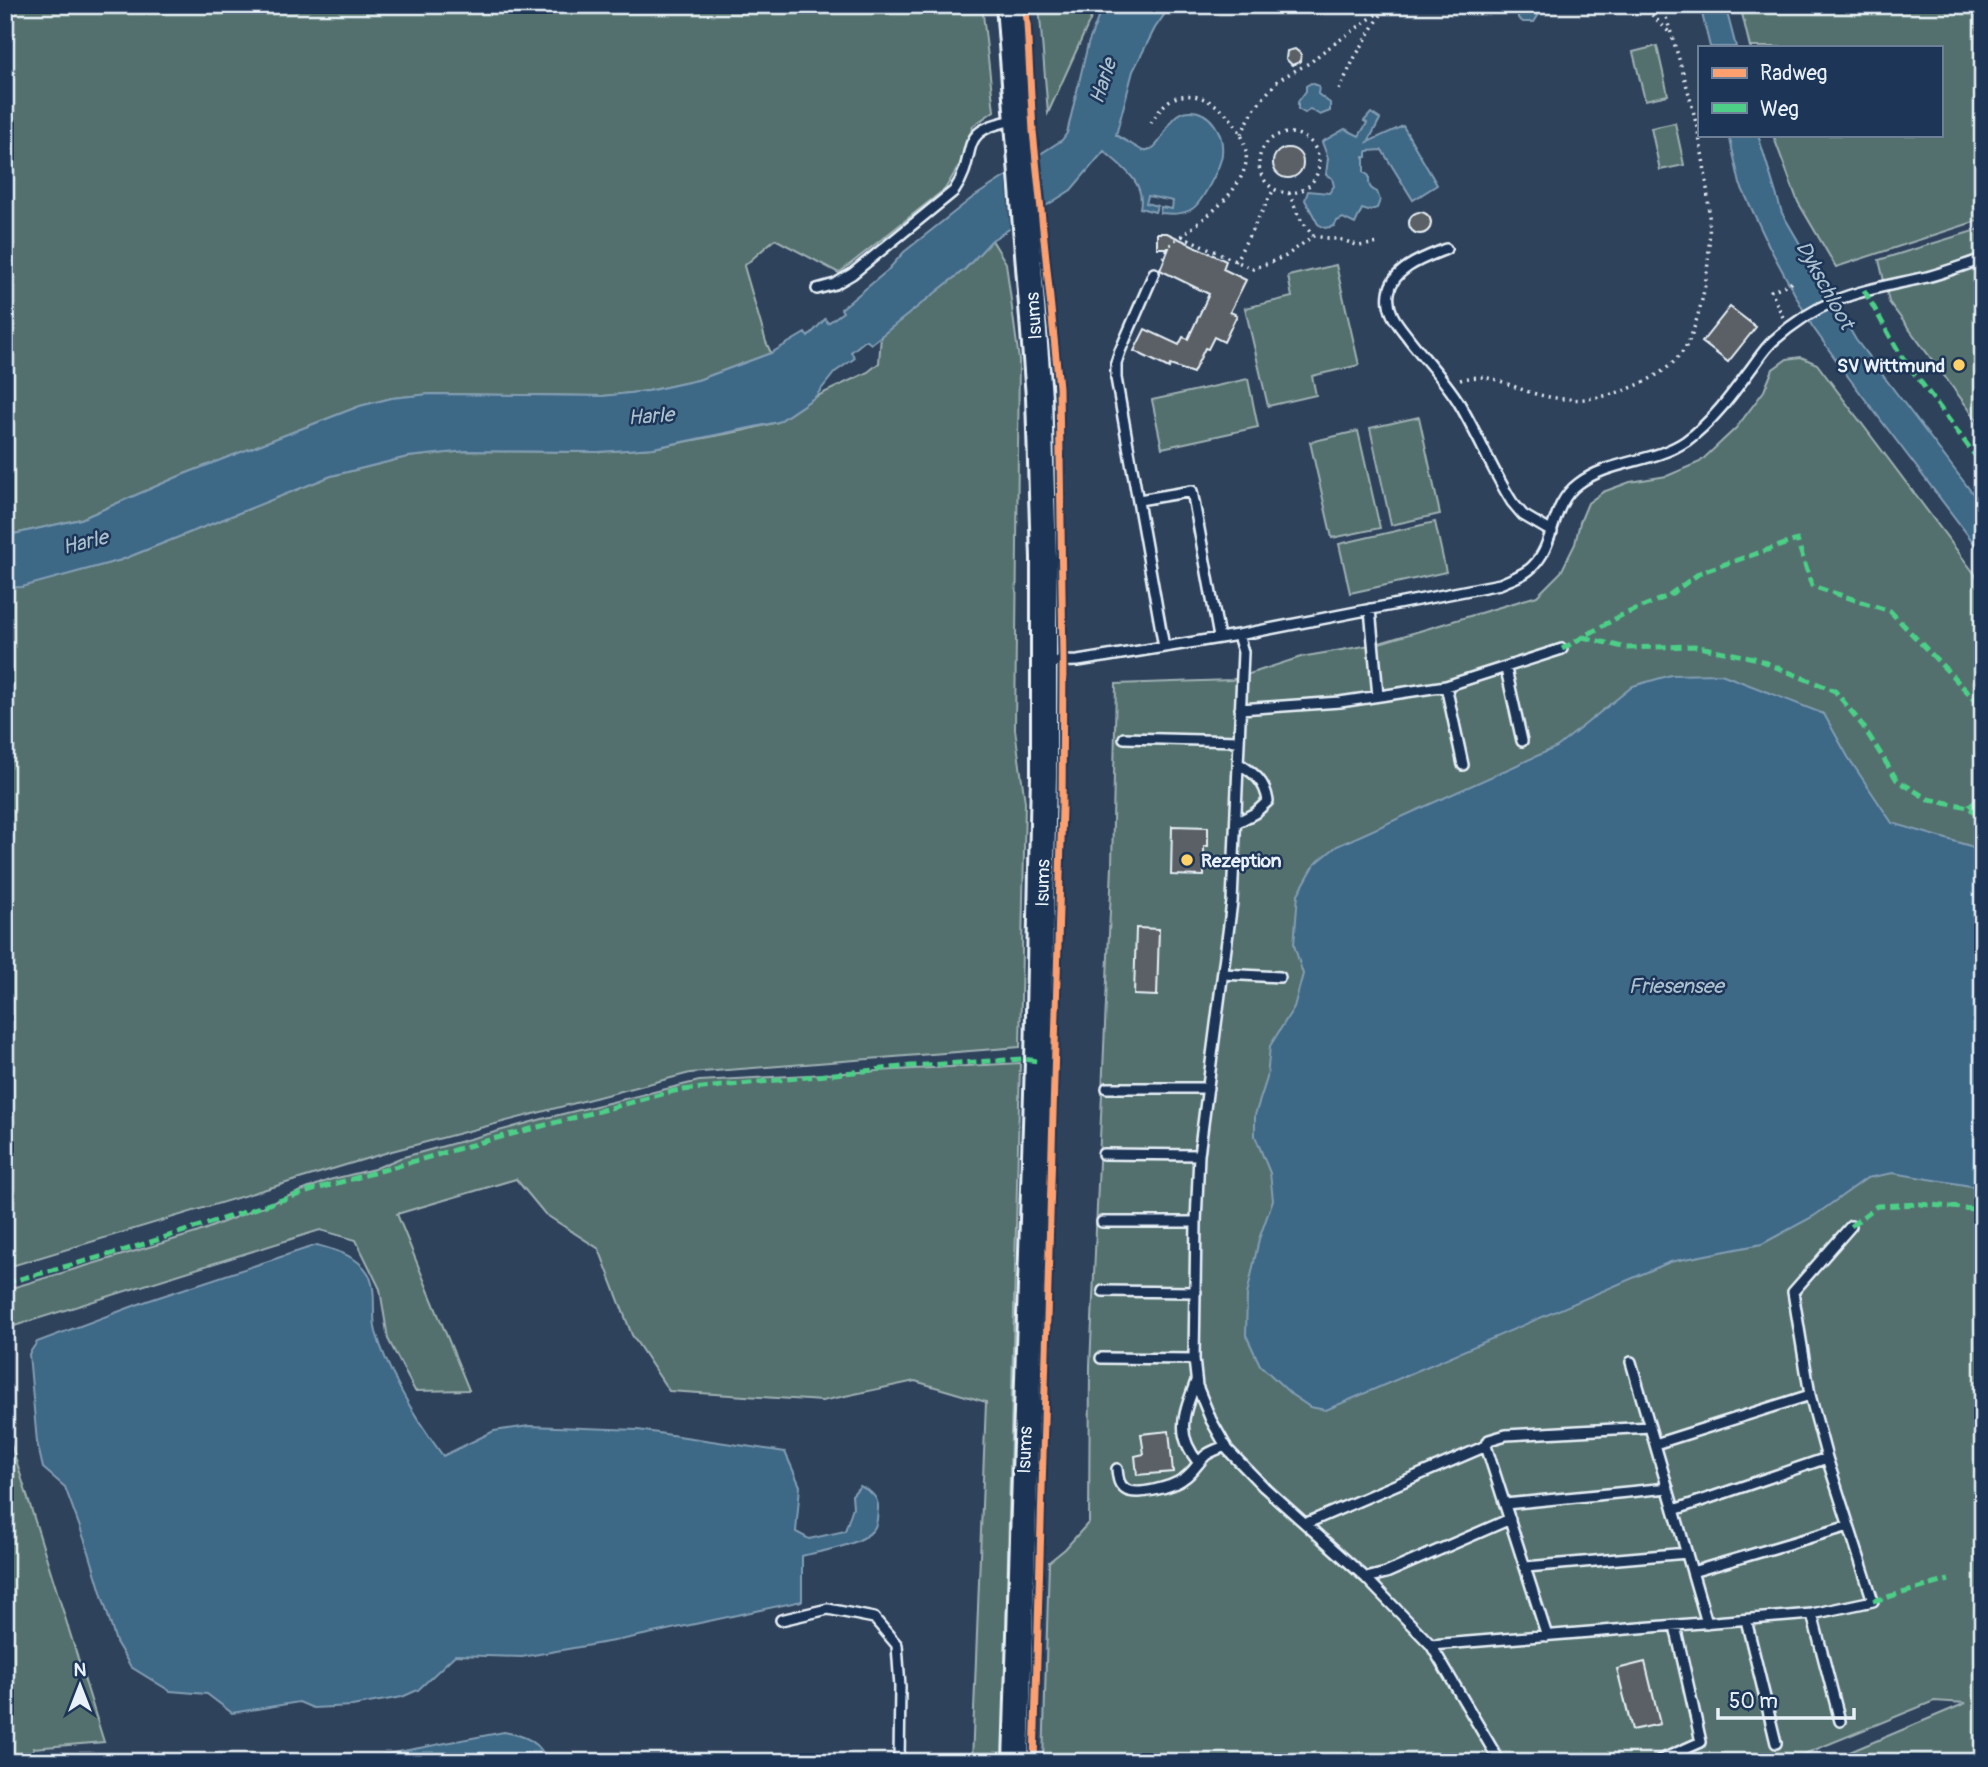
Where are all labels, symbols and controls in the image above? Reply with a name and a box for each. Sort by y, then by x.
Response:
legend [1698,46,1942,136]
water label: Harle [1084,53,1124,107]
text: Radweg [1760,60,1827,87]
text: Weg [1760,96,1799,123]
water label: Dykschloot [1789,236,1861,336]
street label: Isums [1020,291,1048,340]
place label: SV Wittmund [1837,354,1945,378]
marker: SV Wittmund [1951,357,1967,373]
water label: Harle [627,401,678,432]
water label: Harle [60,523,113,561]
place label: Rezeption [1201,849,1282,873]
marker: Rezeption [1179,852,1195,868]
street label: Isums [1031,859,1055,907]
water label: Friesensee [1628,973,1726,1000]
street label: Isums [1012,1425,1038,1474]
north arrow [46,1652,116,1722]
text: N [74,1658,87,1682]
scale bar [1718,1676,1855,1720]
text: 50 m [1729,1688,1778,1715]

